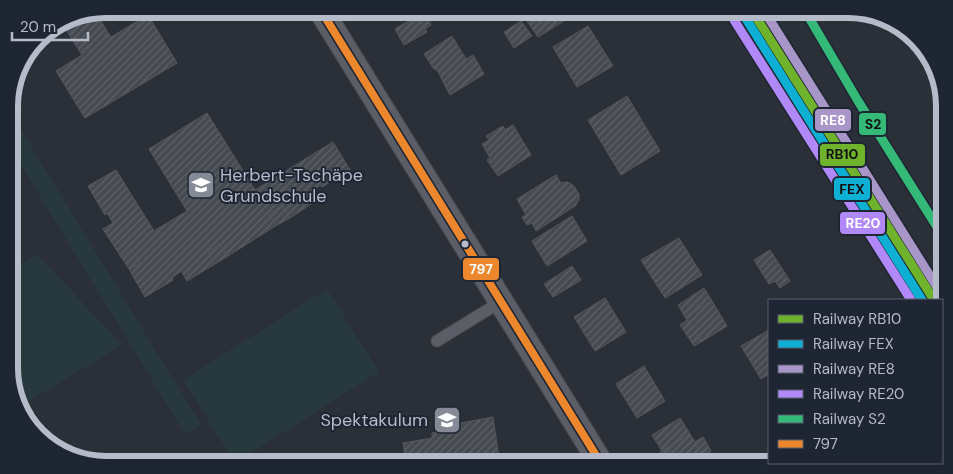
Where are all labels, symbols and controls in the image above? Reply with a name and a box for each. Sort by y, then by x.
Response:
scale bar [12,10,89,42]
text: 20 m [20,17,56,37]
line badge: RE8 [814,108,852,132]
text: RE8 [820,111,846,129]
line badge: S2 [858,112,887,136]
text: S2 [865,115,881,133]
line badge: RB10 [819,143,866,167]
text: RB10 [826,145,859,163]
place label: Herbert-Tschäpe Grundschule [220,163,363,208]
school or university icon: Herbert-Tschäpe Grundschule [186,170,216,200]
line badge: FEX [833,177,871,201]
text: FEX [839,180,865,198]
line badge: RE20 [839,211,886,235]
text: RE20 [846,214,881,232]
unlabelled marker [460,239,470,249]
line badge: 797 [462,257,500,281]
text: 797 [469,260,493,278]
legend [768,299,943,464]
text: Railway RB10 [813,309,901,329]
text: Railway FEX [813,334,894,354]
text: Railway RE8 [813,359,895,379]
text: Railway RE20 [813,384,904,404]
school or university icon: Spektakulum [432,405,462,435]
place label: Spektakulum [320,408,428,432]
text: Railway S2 [813,409,886,429]
text: 797 [813,434,838,454]

